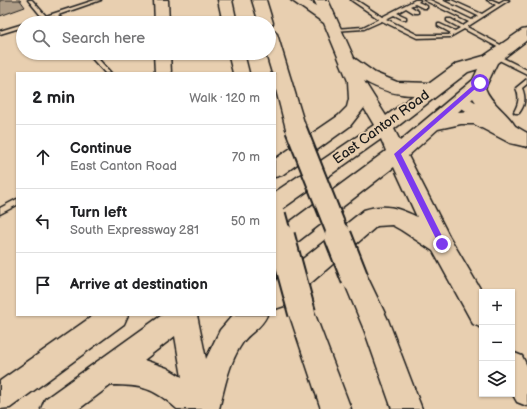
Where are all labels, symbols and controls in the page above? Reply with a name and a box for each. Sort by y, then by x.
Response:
search box [16,16,276,60]
icon: search [30,27,52,49]
text: Search here [62,29,145,48]
route start [471,74,489,92]
street label: East Canton Road [329,86,433,168]
text: 2 min [32,88,75,108]
text: Walk · 120 m [189,90,260,106]
text: Continue [70,139,132,158]
icon: ahead [32,146,54,168]
text: 70 m [232,149,260,165]
text: East Canton Road [70,158,177,174]
text: Turn left [70,203,127,222]
icon: left [32,210,54,232]
text: 50 m [231,213,260,229]
text: South Expressway 281 [70,222,199,238]
route end [433,235,451,253]
icon: arrive [32,274,54,296]
text: Arrive at destination [70,275,208,294]
map controls [479,289,515,397]
button: + [479,289,515,325]
button: − [479,325,515,361]
button: layers [479,361,515,397]

